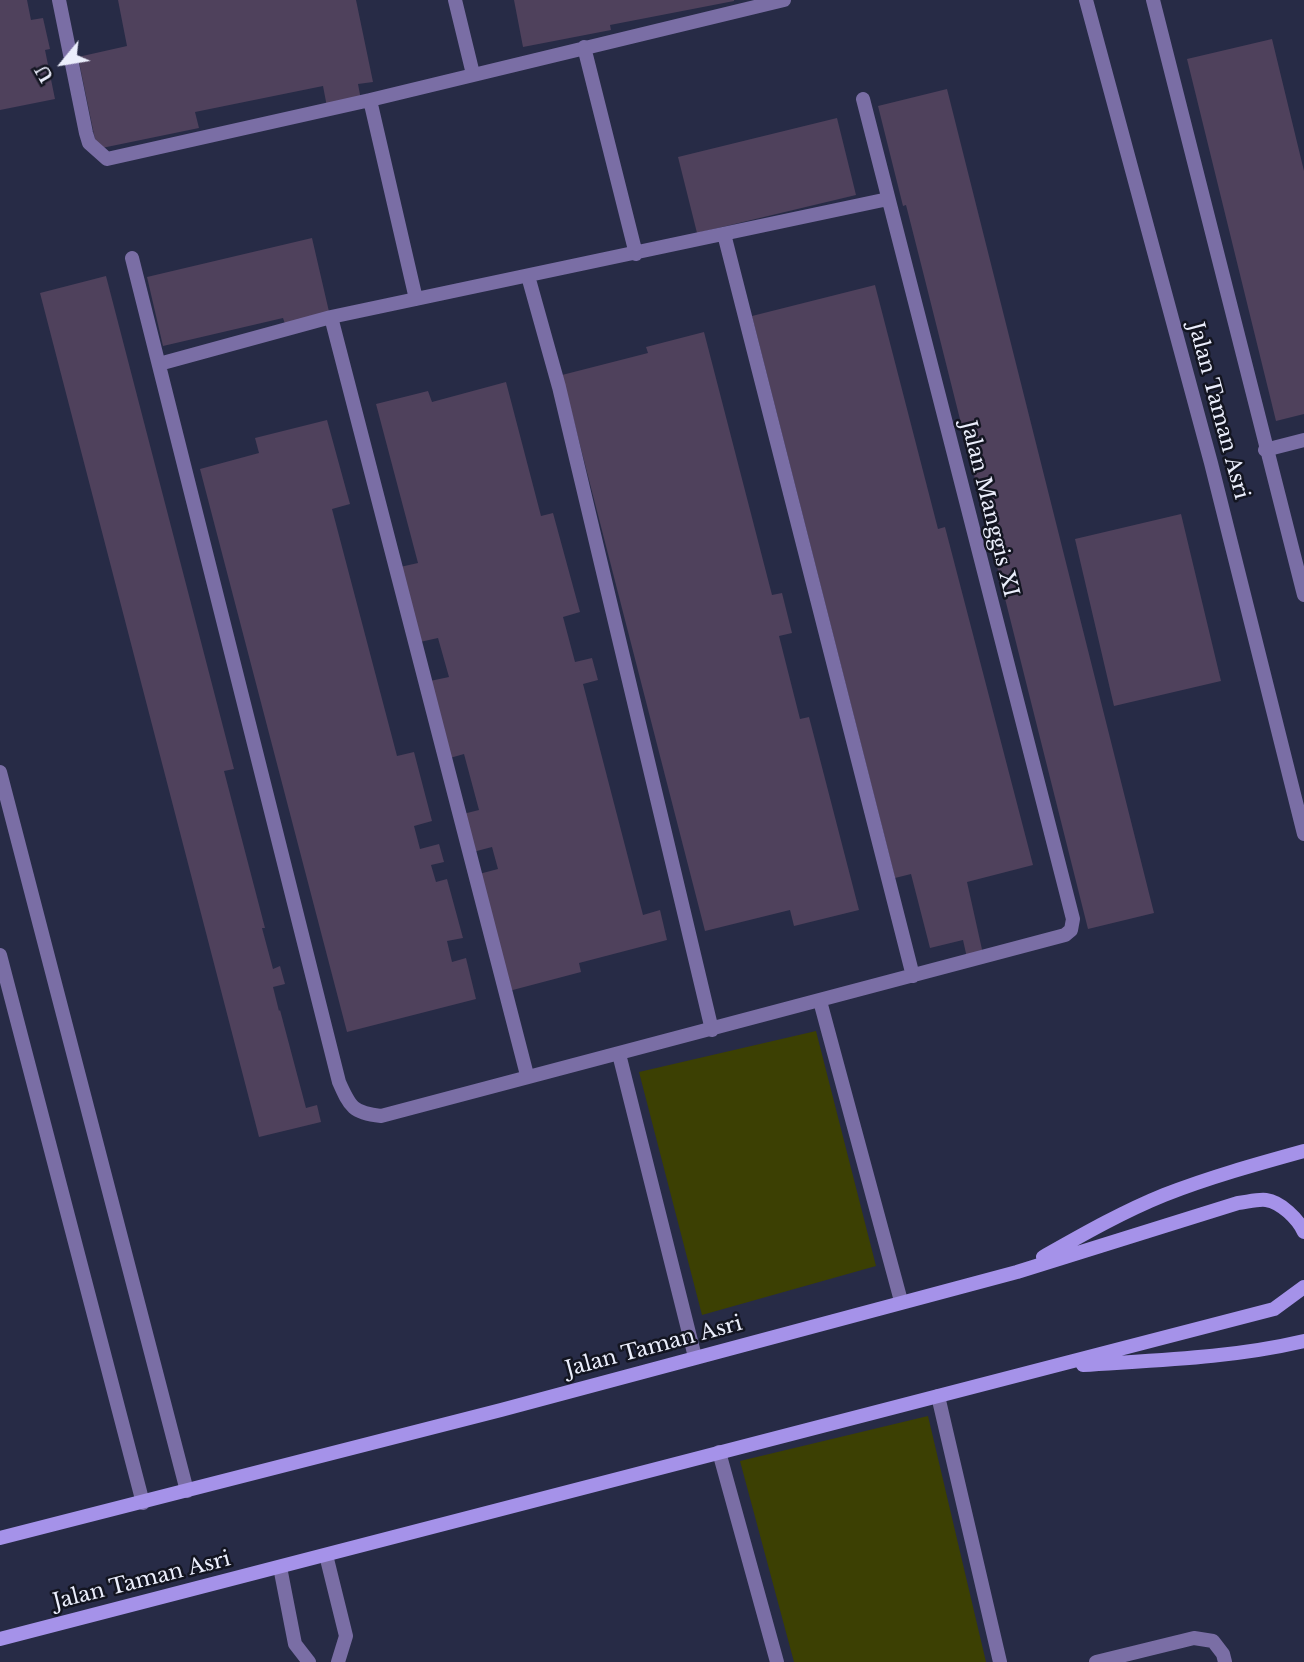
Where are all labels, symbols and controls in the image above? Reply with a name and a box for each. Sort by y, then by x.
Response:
north arrow [28,28,98,98]
text: U [30,61,59,87]
street label: Jalan Taman Asri [1182,320,1254,502]
street label: Jalan Manggis XI [955,418,1023,600]
street label: Jalan Taman Asri [563,1311,745,1383]
street label: Jalan Taman Asri [51,1547,233,1615]

